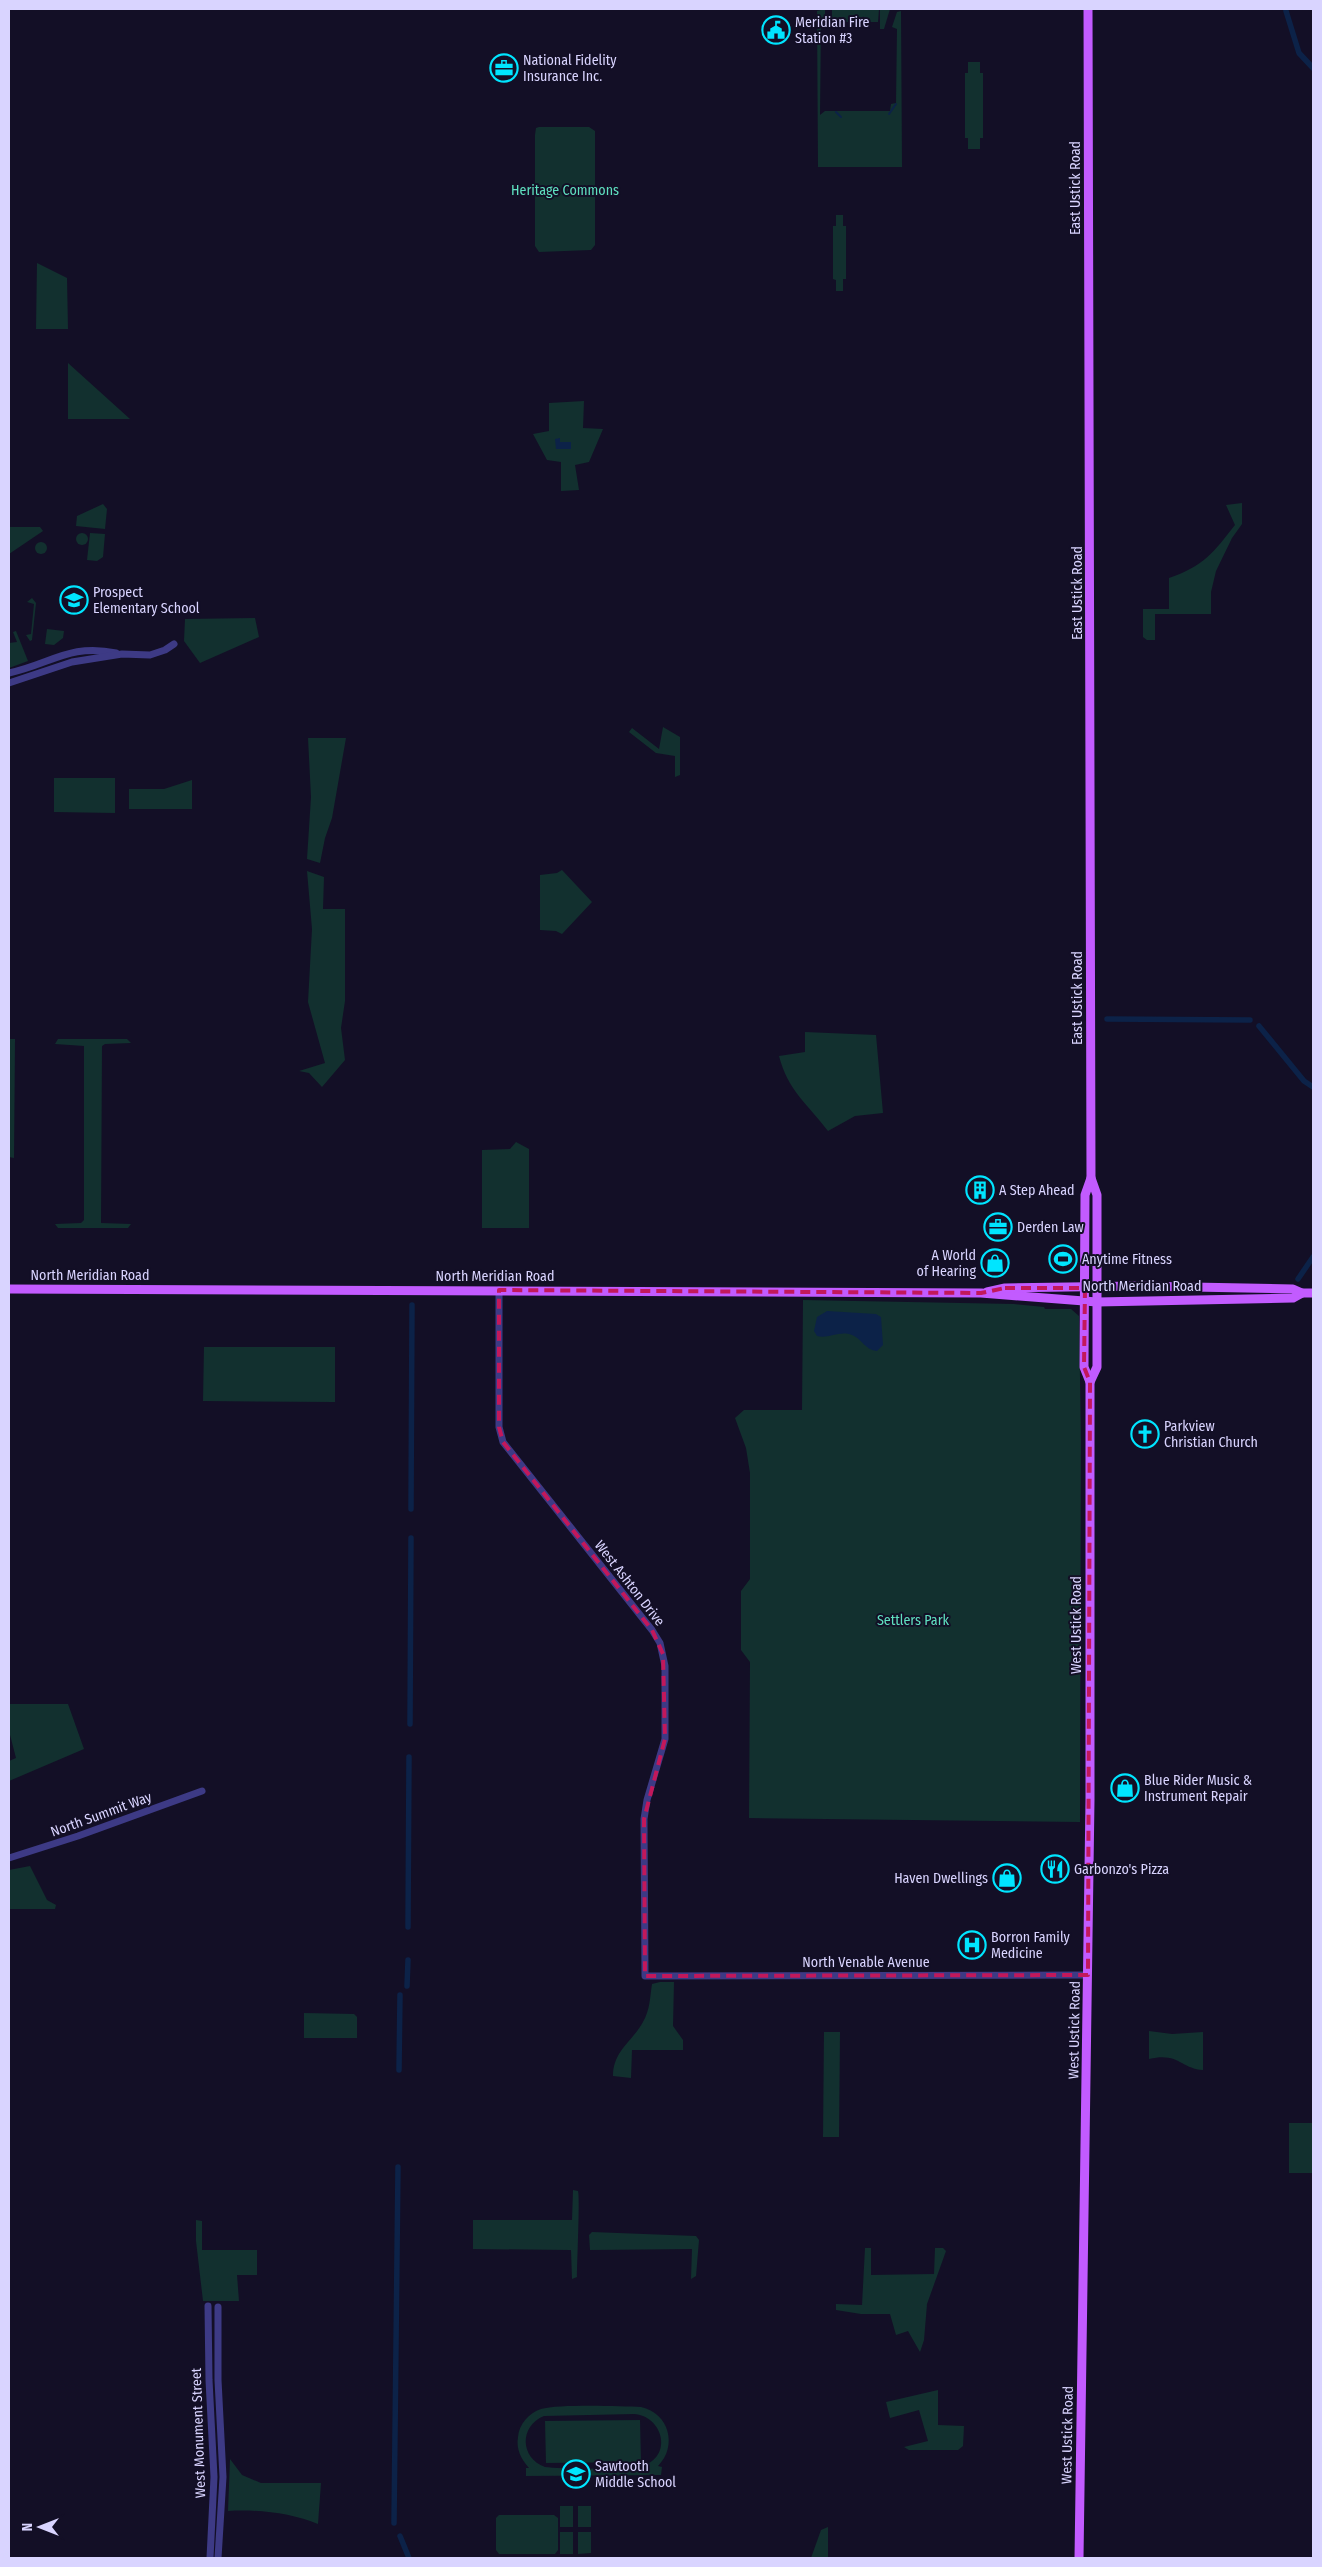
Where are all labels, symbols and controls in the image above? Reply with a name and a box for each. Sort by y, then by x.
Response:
place label: Meridian Fire Station #3 [795,14,870,47]
public building icon: Meridian Fire Station #3 [761,15,791,45]
place label: National Fidelity Insurance Inc. [523,52,617,85]
office icon: National Fidelity Insurance Inc. [489,53,519,83]
street label: East Ustick Road [1067,141,1084,235]
park label: Heritage Commons [511,182,619,199]
street label: East Ustick Road [1069,546,1086,640]
place label: Prospect Elementary School [93,584,200,617]
school or university icon: Prospect Elementary School [59,585,89,615]
street label: East Ustick Road [1069,951,1086,1045]
building icon: A Step Ahead [965,1175,995,1205]
place label: A Step Ahead [999,1182,1075,1199]
office icon: Derden Law [983,1212,1013,1242]
place label: Derden Law [1017,1219,1084,1236]
sports icon: Anytime Fitness [1048,1244,1078,1274]
place label: A World of Hearing [917,1247,976,1280]
shop icon: A World of Hearing [980,1248,1010,1278]
place label: Anytime Fitness [1082,1251,1172,1268]
street label: North Meridian Road [31,1267,149,1284]
street label: North Meridian Road [436,1268,554,1285]
street label: North Meridian Road [1083,1278,1201,1295]
place label: Parkview Christian Church [1164,1418,1258,1451]
church icon: Parkview Christian Church [1130,1419,1160,1449]
street label: West Ashton Drive [591,1537,668,1630]
street label: West Ustick Road [1068,1576,1085,1674]
park label: Settlers Park [877,1612,950,1629]
place label: Blue Rider Music & Instrument Repair [1144,1772,1252,1805]
shop icon: Blue Rider Music & Instrument Repair [1110,1773,1140,1803]
street label: North Summit Way [48,1788,155,1841]
restaurant icon: Garbonzo's Pizza [1040,1854,1070,1884]
place label: Garbonzo's Pizza [1074,1861,1169,1878]
shop icon: Haven Dwellings [992,1863,1022,1893]
place label: Haven Dwellings [894,1870,988,1887]
place label: Borron Family Medicine [991,1929,1070,1962]
hospital icon: Borron Family Medicine [957,1930,987,1960]
street label: North Venable Avenue [802,1954,930,1971]
street label: West Ustick Road [1065,1981,1084,2079]
street label: West Monument Street [188,2367,209,2498]
street label: West Ustick Road [1058,2386,1077,2484]
place label: Sawtooth Middle School [595,2458,676,2491]
school or university icon: Sawtooth Middle School [561,2459,591,2489]
north arrow [15,2502,65,2552]
text: N [19,2523,36,2531]

